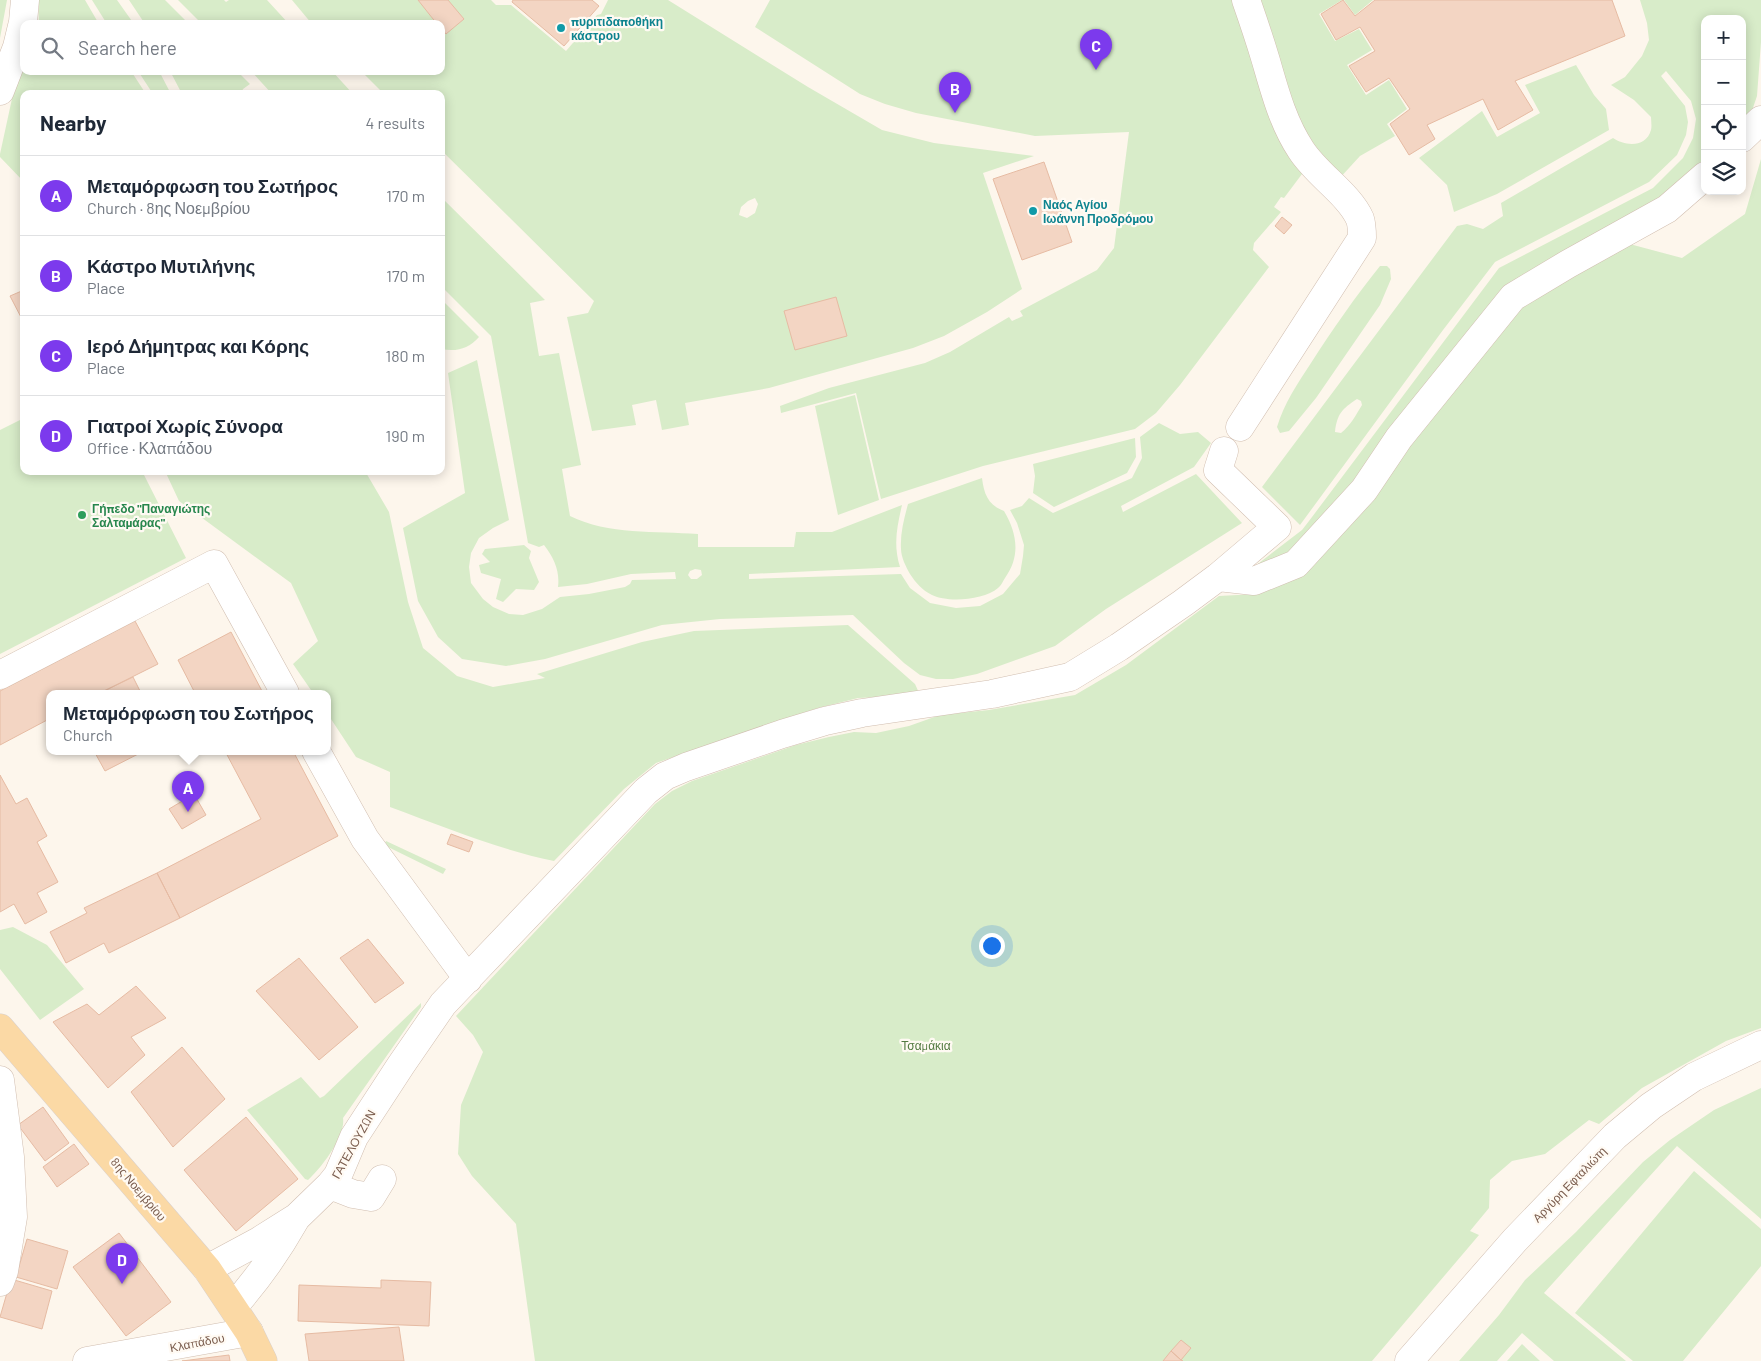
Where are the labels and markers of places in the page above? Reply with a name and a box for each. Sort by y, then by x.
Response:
place label: πυριτιδαποθήκη κάστρου [571,14,663,43]
marker: πυριτιδαποθήκη κάστρου [555,22,567,34]
pin: C [1080,29,1112,70]
pin: B [939,72,971,113]
place label: Ναός Αγίου Ιωάννη Προδρόμου [1043,197,1153,226]
marker: Ναός Αγίου Ιωάννη Προδρόμου [1027,205,1039,217]
place label: Γήπεδο "Παναγιώτης Σαλταμάρας" [92,501,210,530]
marker: Γήπεδο "Παναγιώτης Σαλταμάρας" [76,509,88,521]
pin: A [172,771,204,812]
pin: D [106,1243,138,1284]

